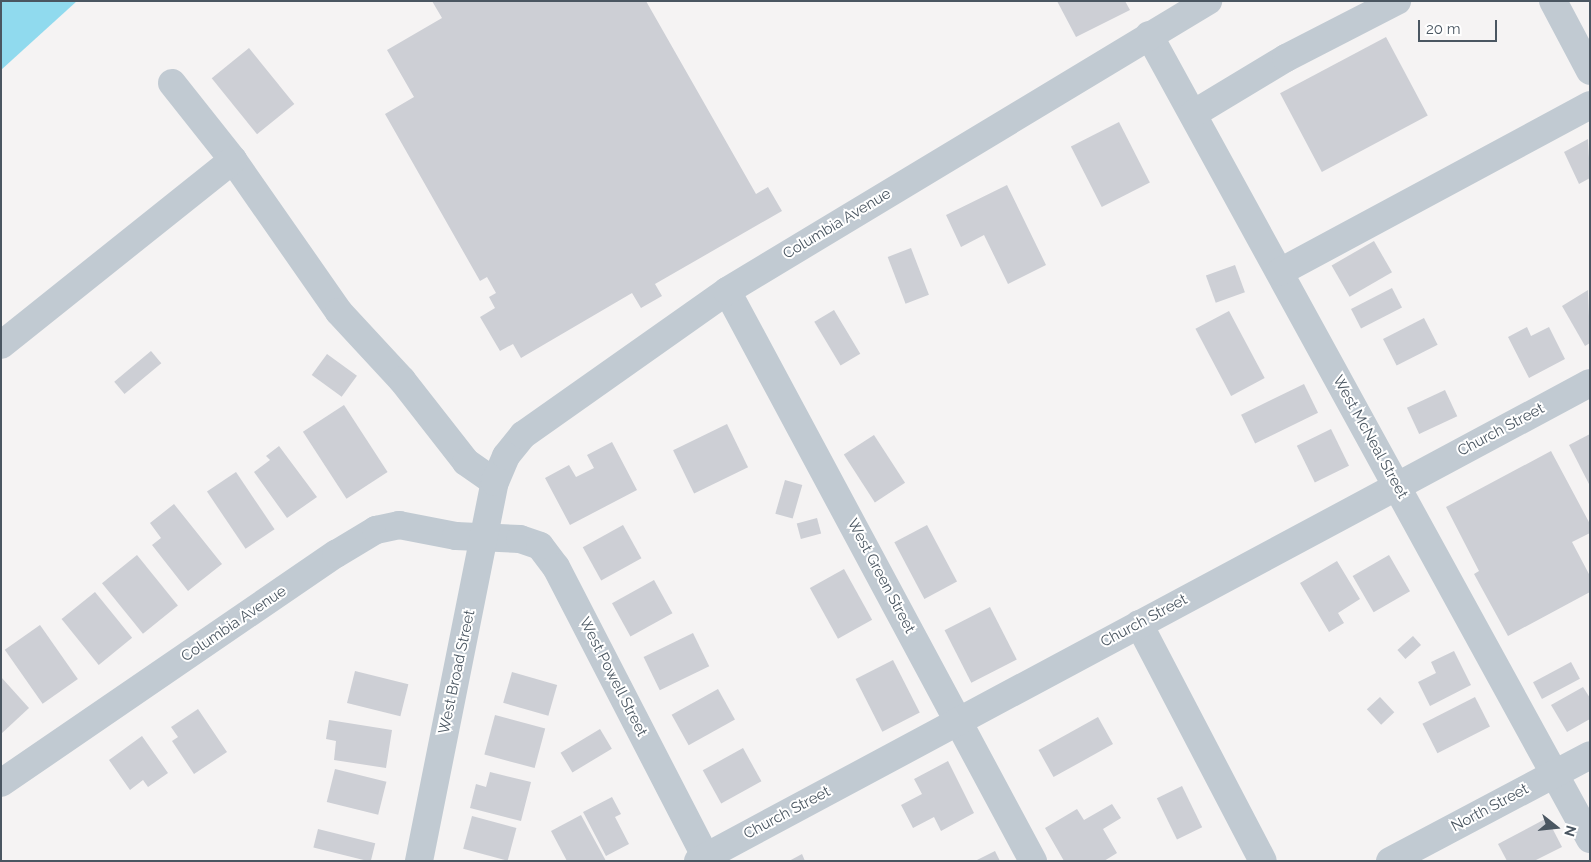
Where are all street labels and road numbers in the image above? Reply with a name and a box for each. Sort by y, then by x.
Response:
street label: Columbia Avenue [780,185,894,263]
street label: West McNeal Street [1328,372,1412,502]
street label: Church Street [1455,400,1547,460]
street label: West Green Street [843,516,919,636]
street label: Columbia Avenue [178,582,290,666]
street label: Church Street [1098,591,1190,651]
street label: West Broad Street [435,608,479,736]
street label: West Powell Street [575,614,651,740]
street label: North Street [1448,780,1532,836]
street label: Church Street [741,783,833,843]

